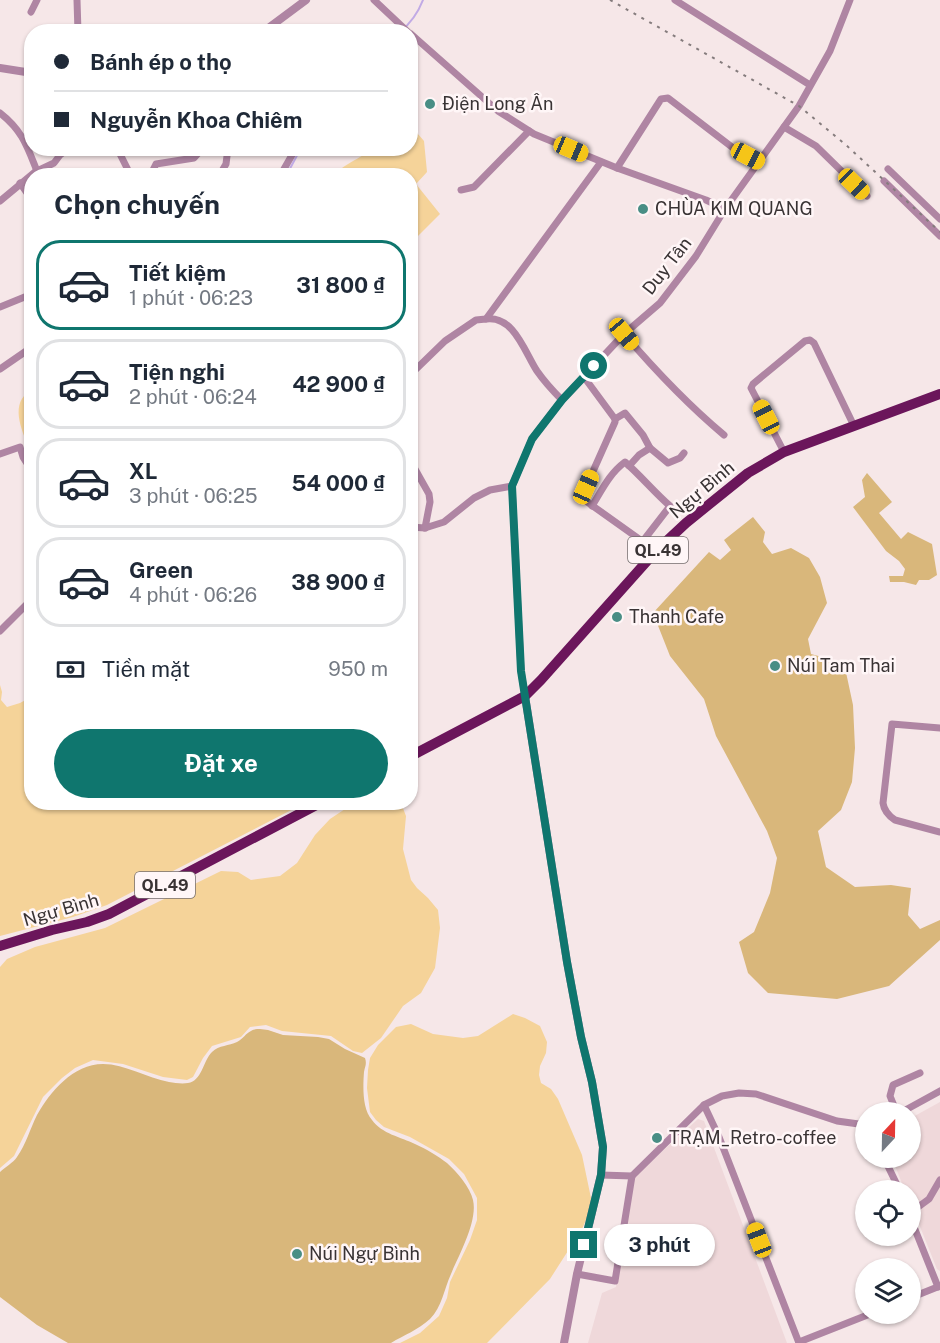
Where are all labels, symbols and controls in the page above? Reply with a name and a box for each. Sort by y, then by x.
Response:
text: Bánh ép o thọ [90,49,232,75]
place label: Điện Long Ân [442,93,554,114]
marker: Điện Long Ân [423,97,437,111]
text: Nguyễn Khoa Chiêm [90,107,303,133]
car [551,134,591,164]
car [728,140,768,172]
car [835,165,873,203]
text: Chọn chuyến [54,188,220,220]
place label: CHÙA KIM QUANG [655,197,813,219]
marker: CHÙA KIM QUANG [636,202,650,216]
street label: Duy Tân [638,233,695,298]
icon: car [57,258,111,312]
text: Tiết kiệm [129,260,226,286]
text: 31 800 ₫ [296,272,385,298]
text: 1 phút · 06:23 [129,286,253,310]
car [606,314,642,354]
route start [580,352,607,379]
icon: car [57,357,111,411]
text: Tiện nghi [129,359,225,385]
text: 42 900 ₫ [292,371,385,397]
text: 2 phút · 06:24 [129,385,257,409]
car [750,397,782,437]
icon: car [57,456,111,510]
street label: Ngự Bình [665,457,738,523]
text: XL [129,458,157,484]
car [570,467,602,507]
text: 54 000 ₫ [292,470,385,496]
text: 3 phút · 06:25 [129,484,258,508]
road number: QL.49 [628,537,688,563]
icon: car [57,555,111,609]
text: Green [129,557,193,583]
text: 38 900 ₫ [291,569,385,595]
text: 4 phút · 06:26 [129,583,257,607]
place label: Thanh Cafe [629,606,724,627]
marker: Thanh Cafe [610,610,624,624]
icon: cash [54,653,87,686]
place label: Núi Tam Thai [787,655,895,676]
text: Tiền mặt [102,656,190,682]
text: 950 m [328,657,388,681]
marker: Núi Tam Thai [768,659,782,673]
button: Đặt xe [54,729,388,798]
road number: QL.49 [135,872,195,898]
street label: Ngự Bình [21,889,101,930]
north arrow [855,1102,921,1168]
map controls [855,1102,921,1324]
place label: TRẠM_Retro-coffee [669,1127,836,1148]
marker: TRẠM_Retro-coffee [650,1131,664,1145]
button: locate [855,1180,921,1246]
car [744,1220,774,1260]
callout: 3 phút [605,1224,716,1266]
route end [570,1231,597,1258]
text: 3 phút [628,1233,691,1257]
place label: Núi Ngự Bình [309,1243,420,1264]
marker: Núi Ngự Bình [290,1247,304,1261]
button: layers [855,1258,921,1324]

